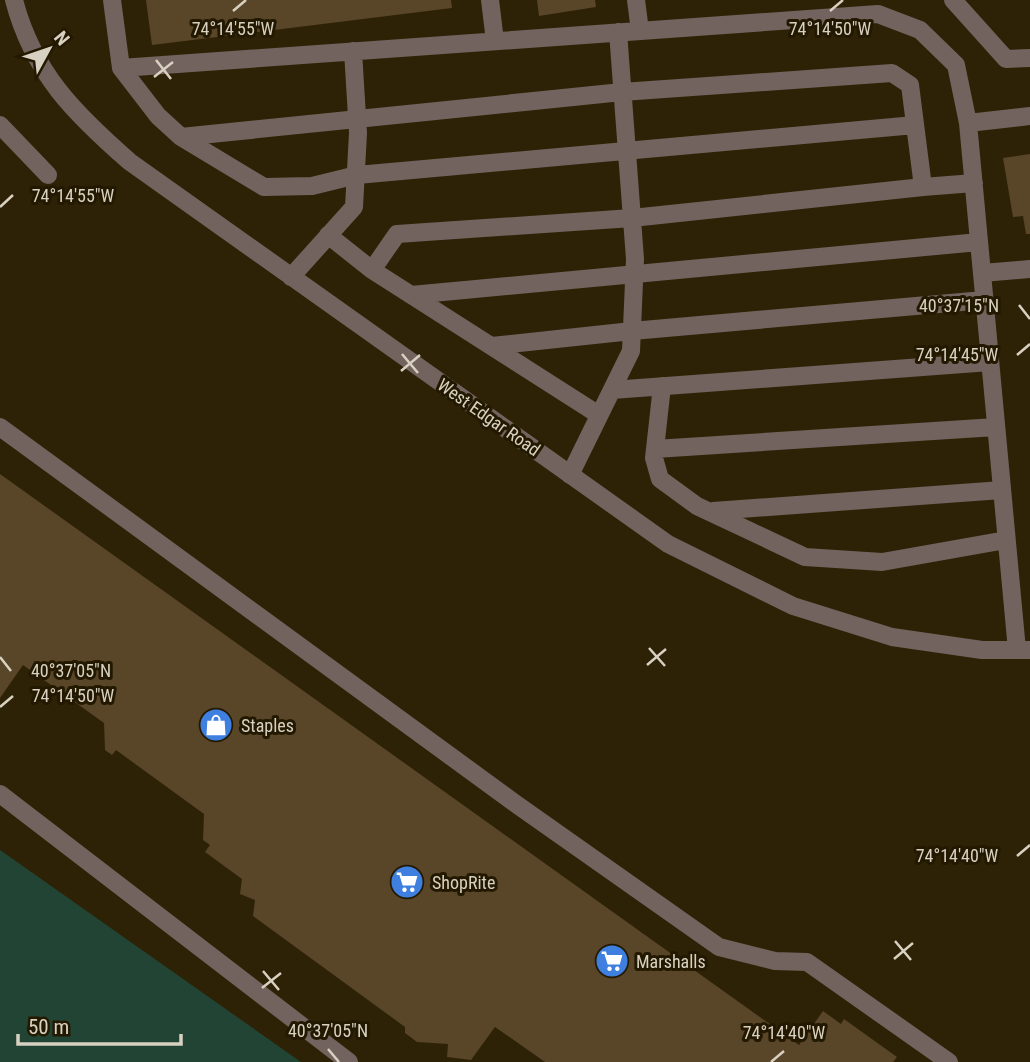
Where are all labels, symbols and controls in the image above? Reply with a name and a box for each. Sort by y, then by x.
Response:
north arrow [14,14,84,84]
text: 74°14'55"W [192,18,275,39]
text: 74°14'50"W [789,18,872,39]
text: N [49,27,74,50]
text: 74°14'55"W [32,185,115,206]
text: 40°37'15"N [919,295,999,316]
text: 74°14'45"W [916,344,999,365]
street label: West Edgar Road [434,374,544,460]
text: 40°37'05"N [31,660,111,681]
text: 74°14'50"W [32,685,115,706]
shop icon: Staples [197,706,235,744]
place label: Staples [241,715,294,736]
text: 74°14'40"W [916,845,999,866]
supermarket icon: ShopRite [388,863,426,901]
place label: ShopRite [432,872,495,893]
supermarket icon: Marshalls [593,942,631,980]
place label: Marshalls [636,951,706,972]
scale bar [18,1002,180,1046]
text: 50 m [28,1015,69,1039]
text: 40°37'05"N [288,1020,368,1041]
text: 74°14'40"W [743,1022,826,1043]

